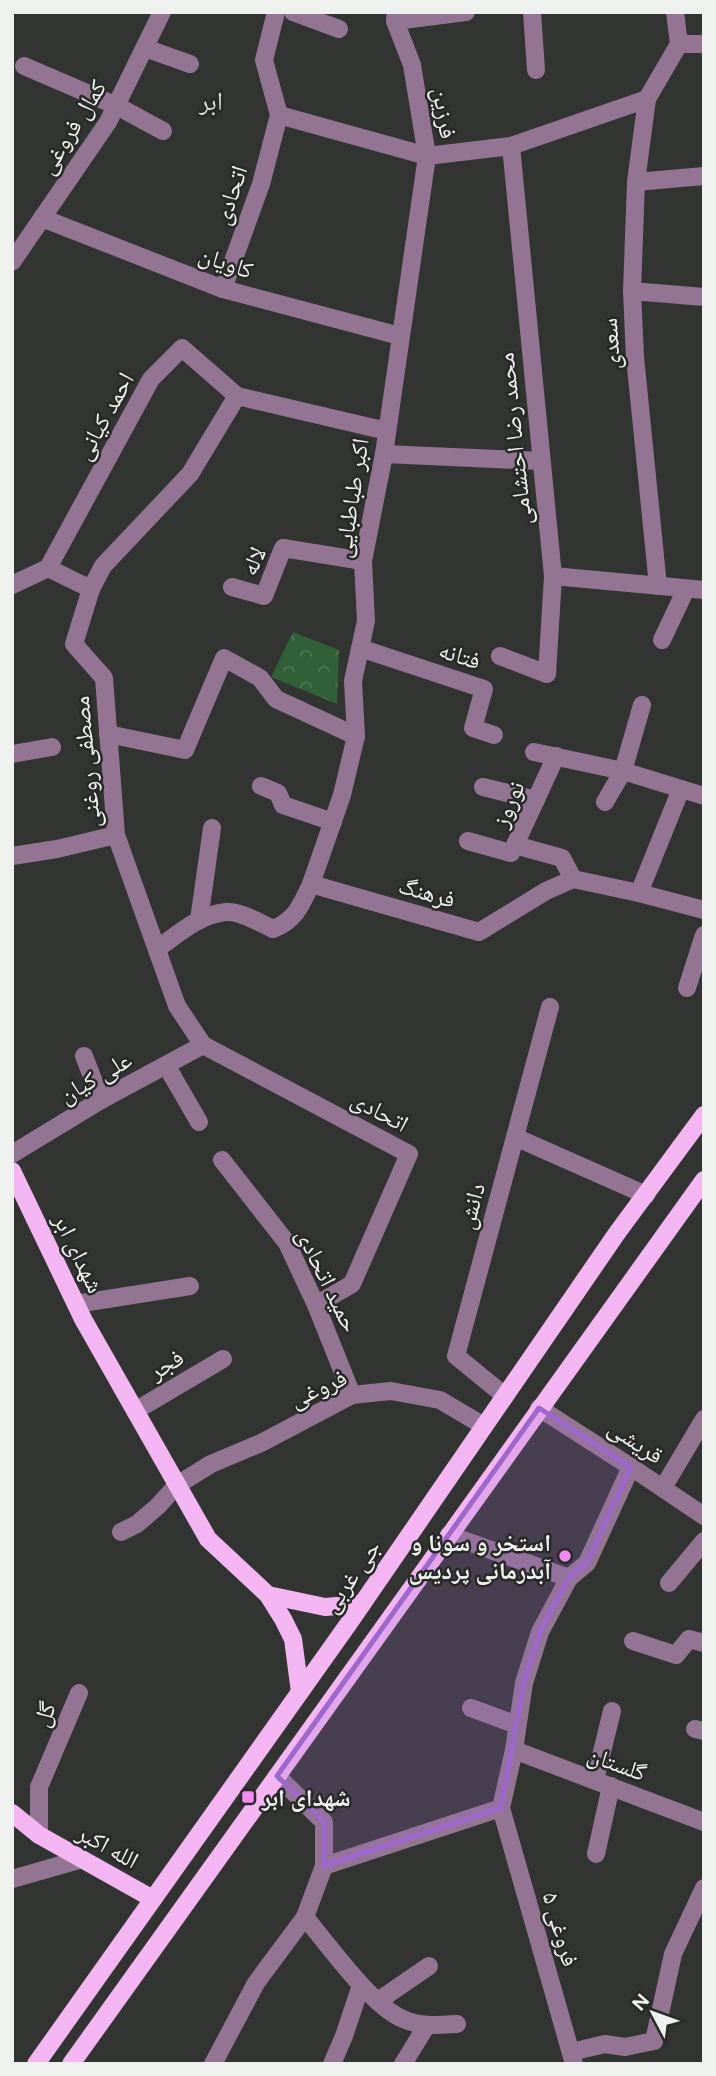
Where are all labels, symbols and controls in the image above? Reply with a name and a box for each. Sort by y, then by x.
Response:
street label: کمال فروغی [32,74,112,180]
district label: ابر [198,85,223,117]
street label: فرزین [427,85,463,141]
street label: اتحادی [206,162,254,228]
street label: کاویان [195,239,257,285]
street label: سعدی [594,317,626,371]
street label: محمد رضا احتشامی [491,351,537,527]
street label: احمد کیانی [68,367,140,465]
street label: اکبر طباطبایی [327,436,375,560]
street label: لاله [234,542,272,580]
street label: فتانه [435,635,485,675]
street label: مصطفی روغنی [66,695,106,829]
street label: نوروز [485,776,531,832]
street label: فرهنگ [395,870,459,914]
street label: علی کیان [53,1045,137,1109]
street label: اتحادی [346,1084,414,1138]
street label: دانش [451,1180,491,1232]
street label: شهدای ابر [47,1208,111,1297]
street label: حمید اتحادی [290,1223,366,1337]
street label: فجر [142,1342,189,1386]
street label: فروغی [285,1363,351,1413]
street label: قریشی [603,1412,669,1470]
place label: استخر و سونا و آبدرمانی پردیس [408,1528,551,1585]
street label: جی غربی [315,1534,387,1618]
marker: استخر و سونا و آبدرمانی پردیس [557,1548,573,1564]
street label: گل [26,1697,62,1731]
street label: گلستان [584,1739,650,1787]
place label: شهدای ابر [261,1783,351,1812]
marker: شهدای ابر [240,1789,256,1805]
street label: الله اکبر [71,1817,144,1875]
street label: فروغی ۵ [537,1888,585,1970]
north arrow [618,1978,688,2048]
text: N [627,1989,654,2015]

